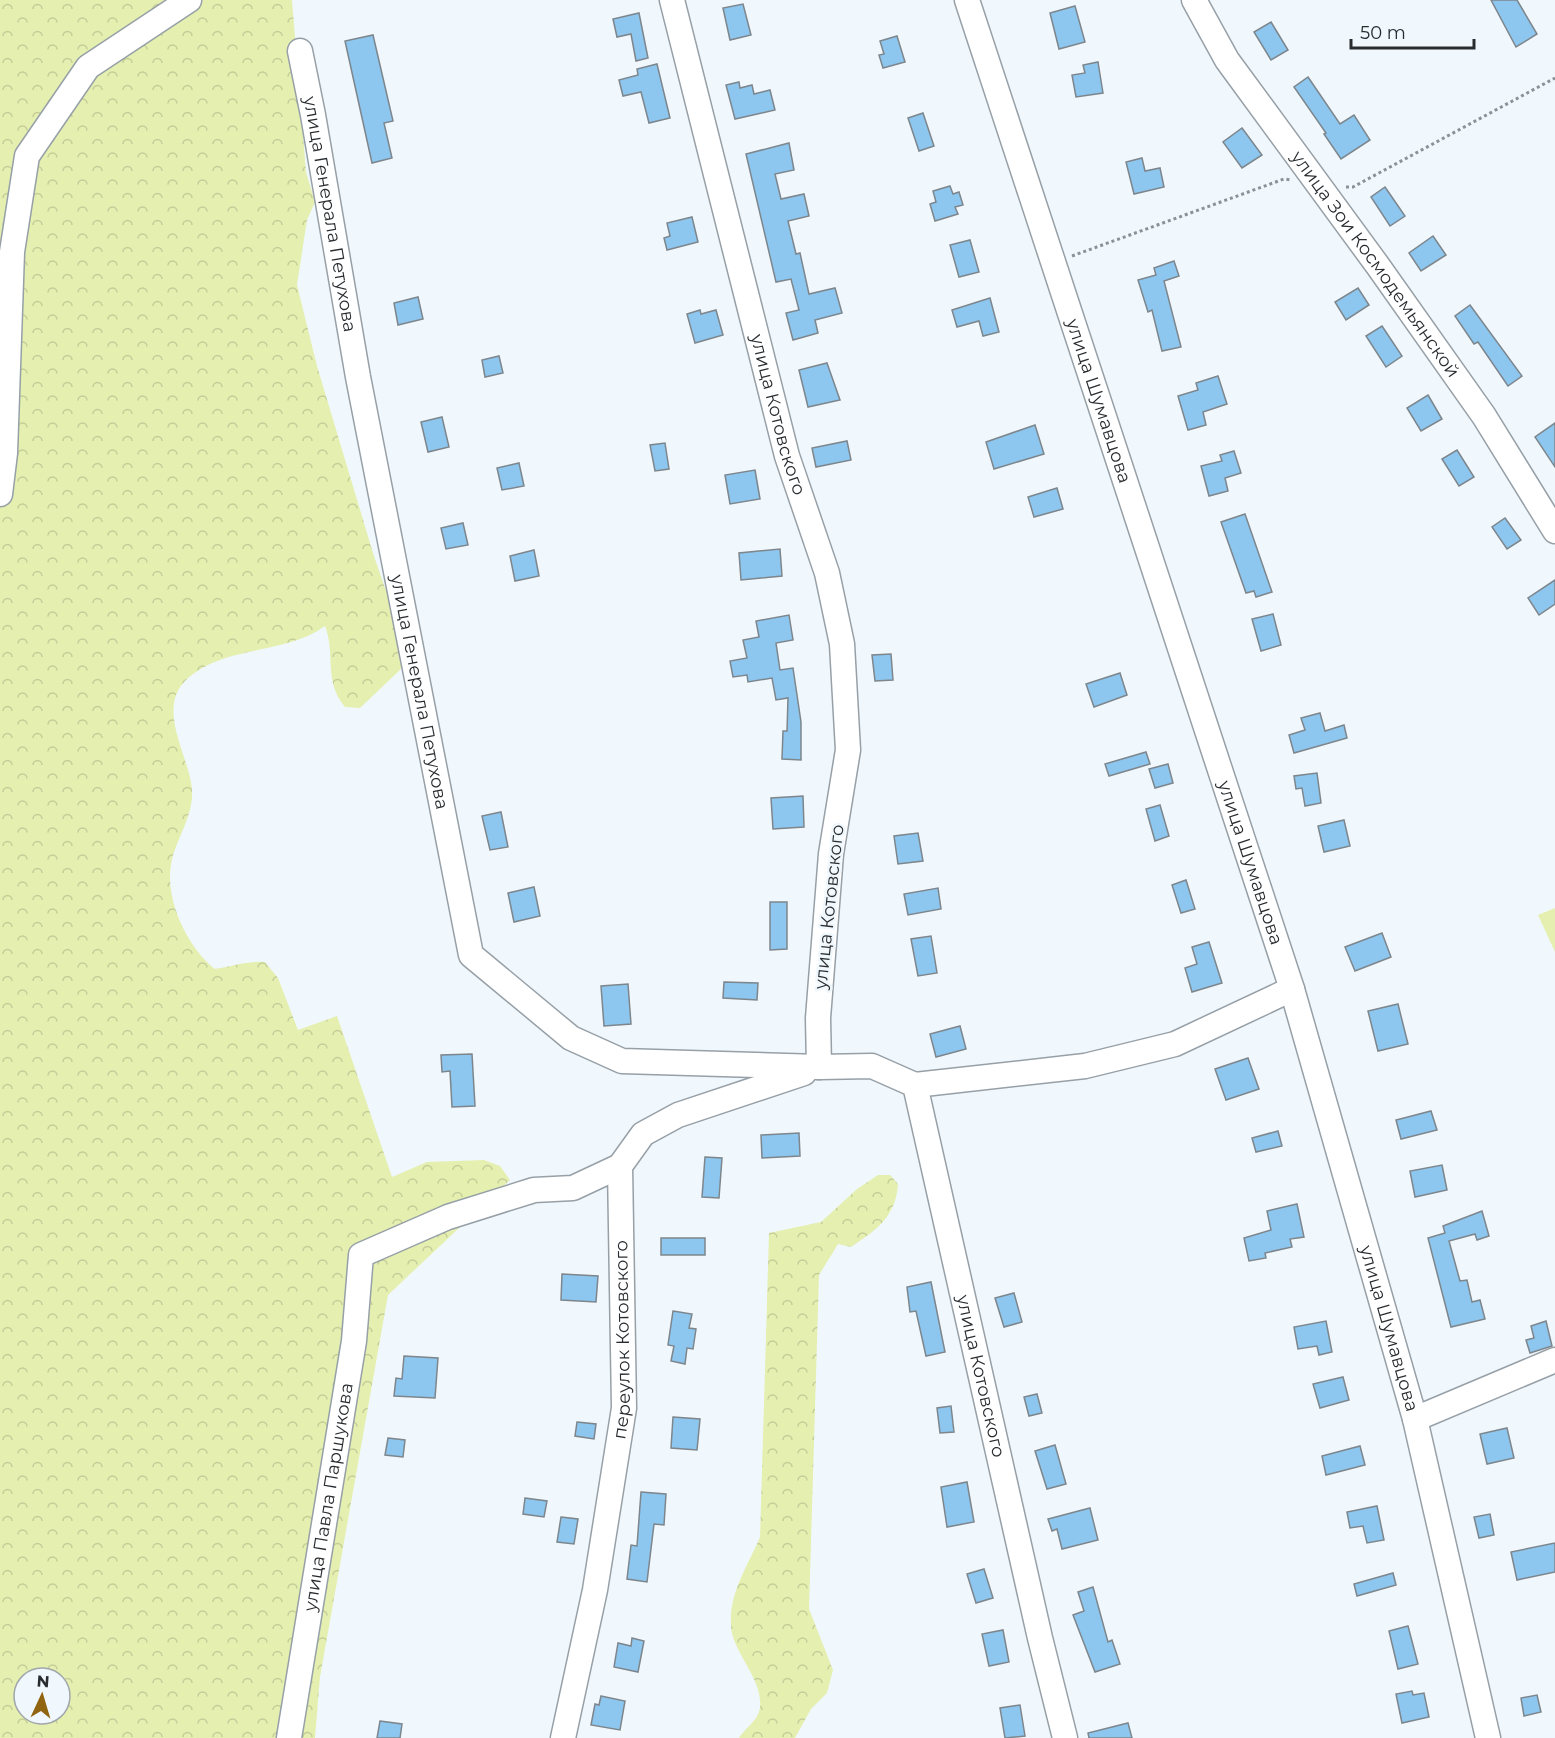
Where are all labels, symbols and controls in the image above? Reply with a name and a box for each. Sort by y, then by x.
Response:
scale bar [1351,12,1474,50]
text: 50 m [1360,22,1406,44]
street label: улица Генерала Петухова [298,94,361,334]
street label: улица Зои Космодемьянской [1286,146,1464,382]
street label: улица Шумавцова [1061,315,1136,486]
street label: улица Котовского [745,331,811,498]
street label: улица Генерала Петухова [386,572,453,811]
street label: улица Шумавцова [1213,777,1288,948]
street label: улица Котовского [809,823,849,992]
street label: переулок Котовского [608,1240,636,1441]
street label: улица Шумавцова [1355,1242,1423,1414]
street label: улица Котовского [952,1292,1010,1459]
street label: улица Павла Паршукова [299,1381,358,1614]
north arrow [12,1666,72,1726]
text: N [36,1672,50,1691]

